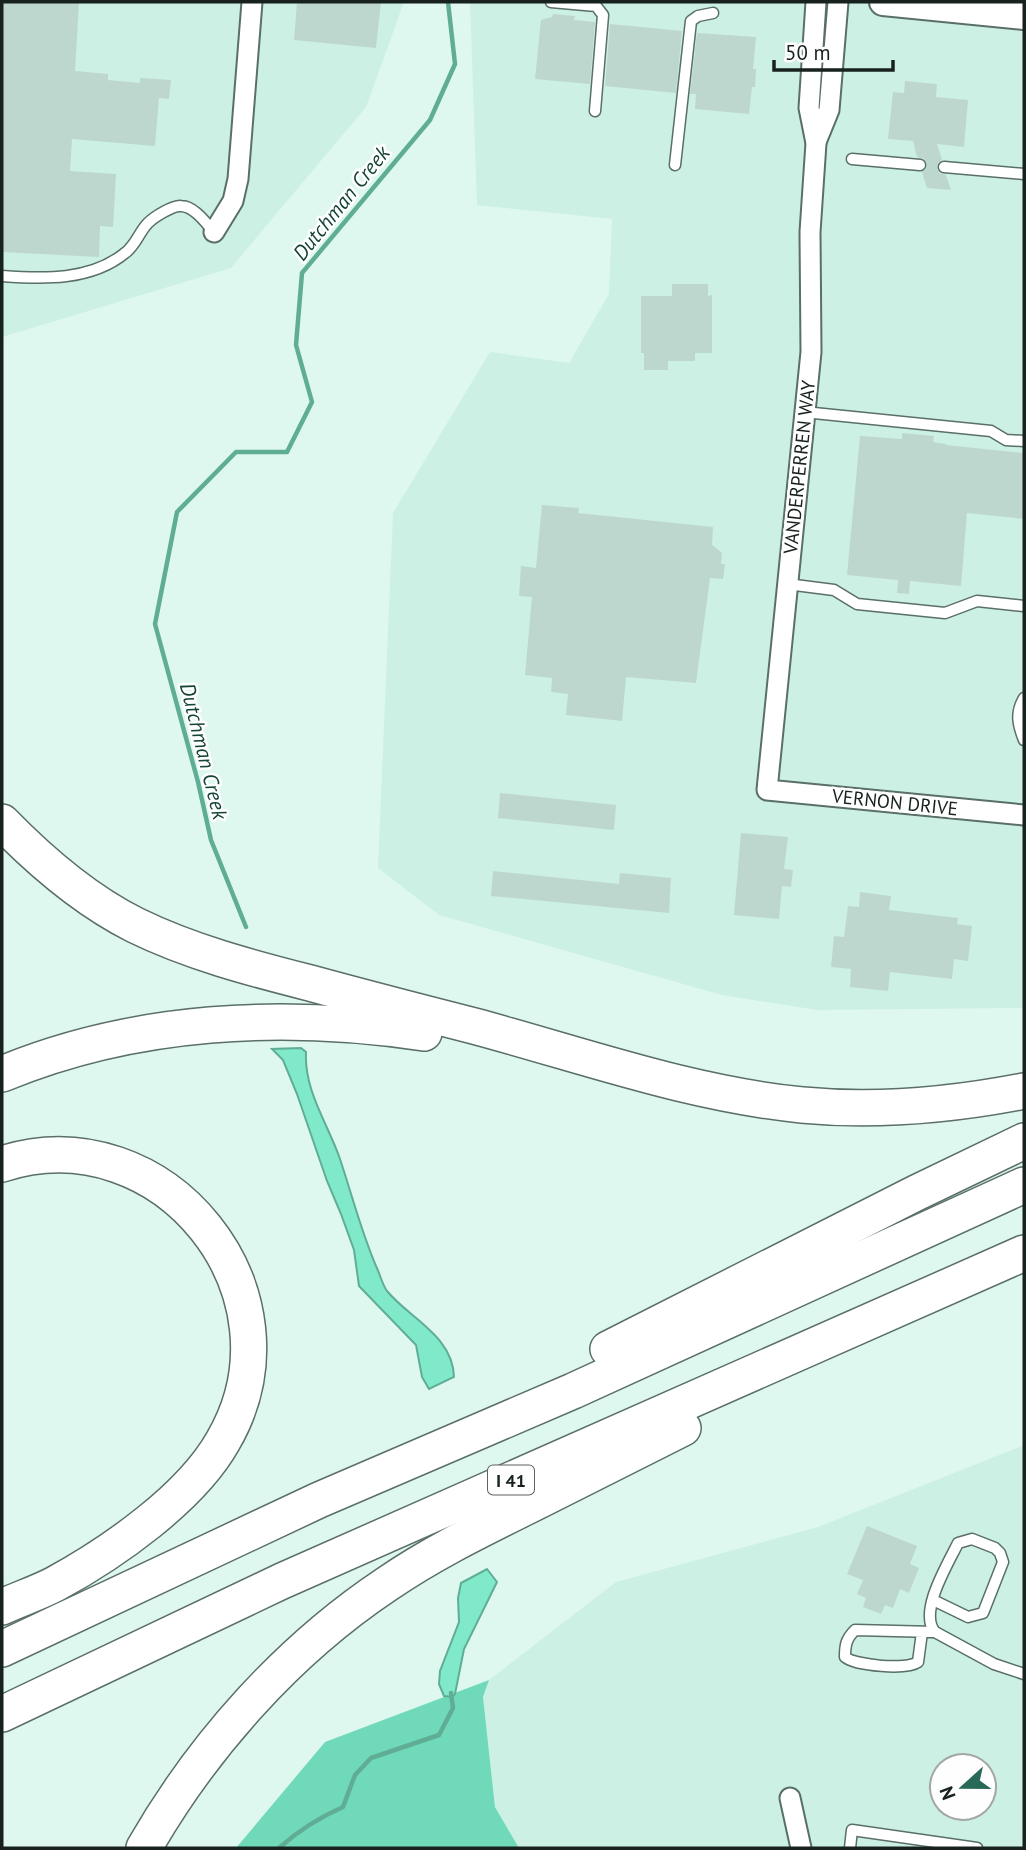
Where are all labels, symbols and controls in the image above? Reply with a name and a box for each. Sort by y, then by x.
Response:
scale bar [774,28,893,72]
text: 50 m [785,39,831,66]
water label: Dutchman Creek [287,139,396,266]
street label: VANDERPERREN WAY [778,379,820,556]
water label: Dutchman Creek [174,680,234,824]
street label: VERNON DRIVE [830,783,959,821]
road number: I 41 [488,1465,534,1494]
north arrow [928,1752,998,1822]
text: N [934,1783,961,1803]

